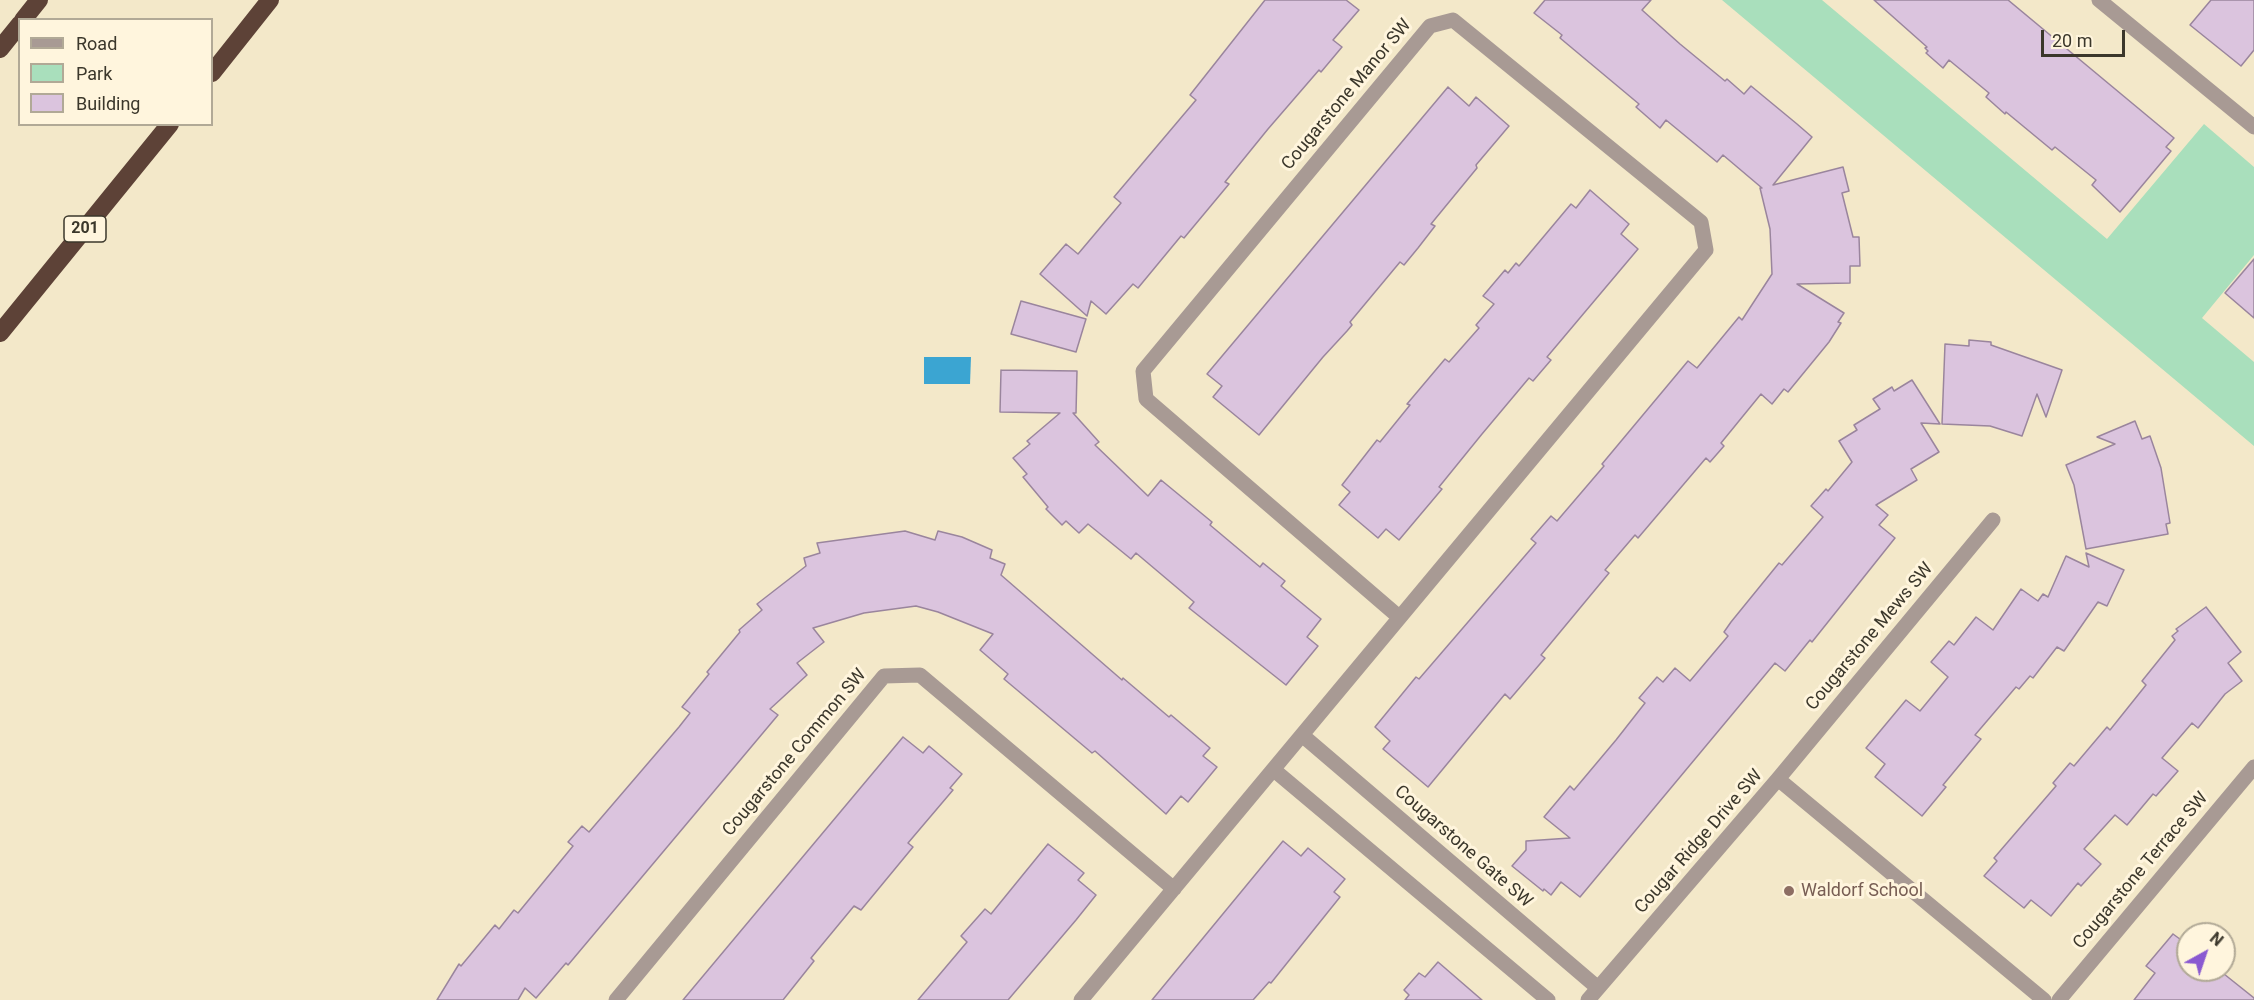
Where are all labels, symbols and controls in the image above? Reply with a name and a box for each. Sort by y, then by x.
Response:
street label: Cougarstone Manor SW [1278,15,1416,175]
legend [18,18,213,126]
scale bar [2044,18,2128,56]
text: 20 m [2052,30,2092,51]
text: Road [76,33,117,54]
text: Park [76,63,112,84]
text: Building [76,93,140,114]
road number: 201 [64,216,106,242]
street label: Cougarstone Mews SW [1802,559,1938,715]
street label: Cougarstone Common SW [719,665,871,841]
street label: Cougar Ridge Drive SW [1631,766,1767,918]
street label: Cougarstone Gate SW [1390,781,1536,913]
street label: Cougarstone Terrace SW [2069,788,2213,954]
place label: Waldorf School [1801,880,1923,902]
marker: Waldorf School [1782,884,1796,898]
north arrow [2176,922,2236,982]
text: N [2206,928,2227,950]

